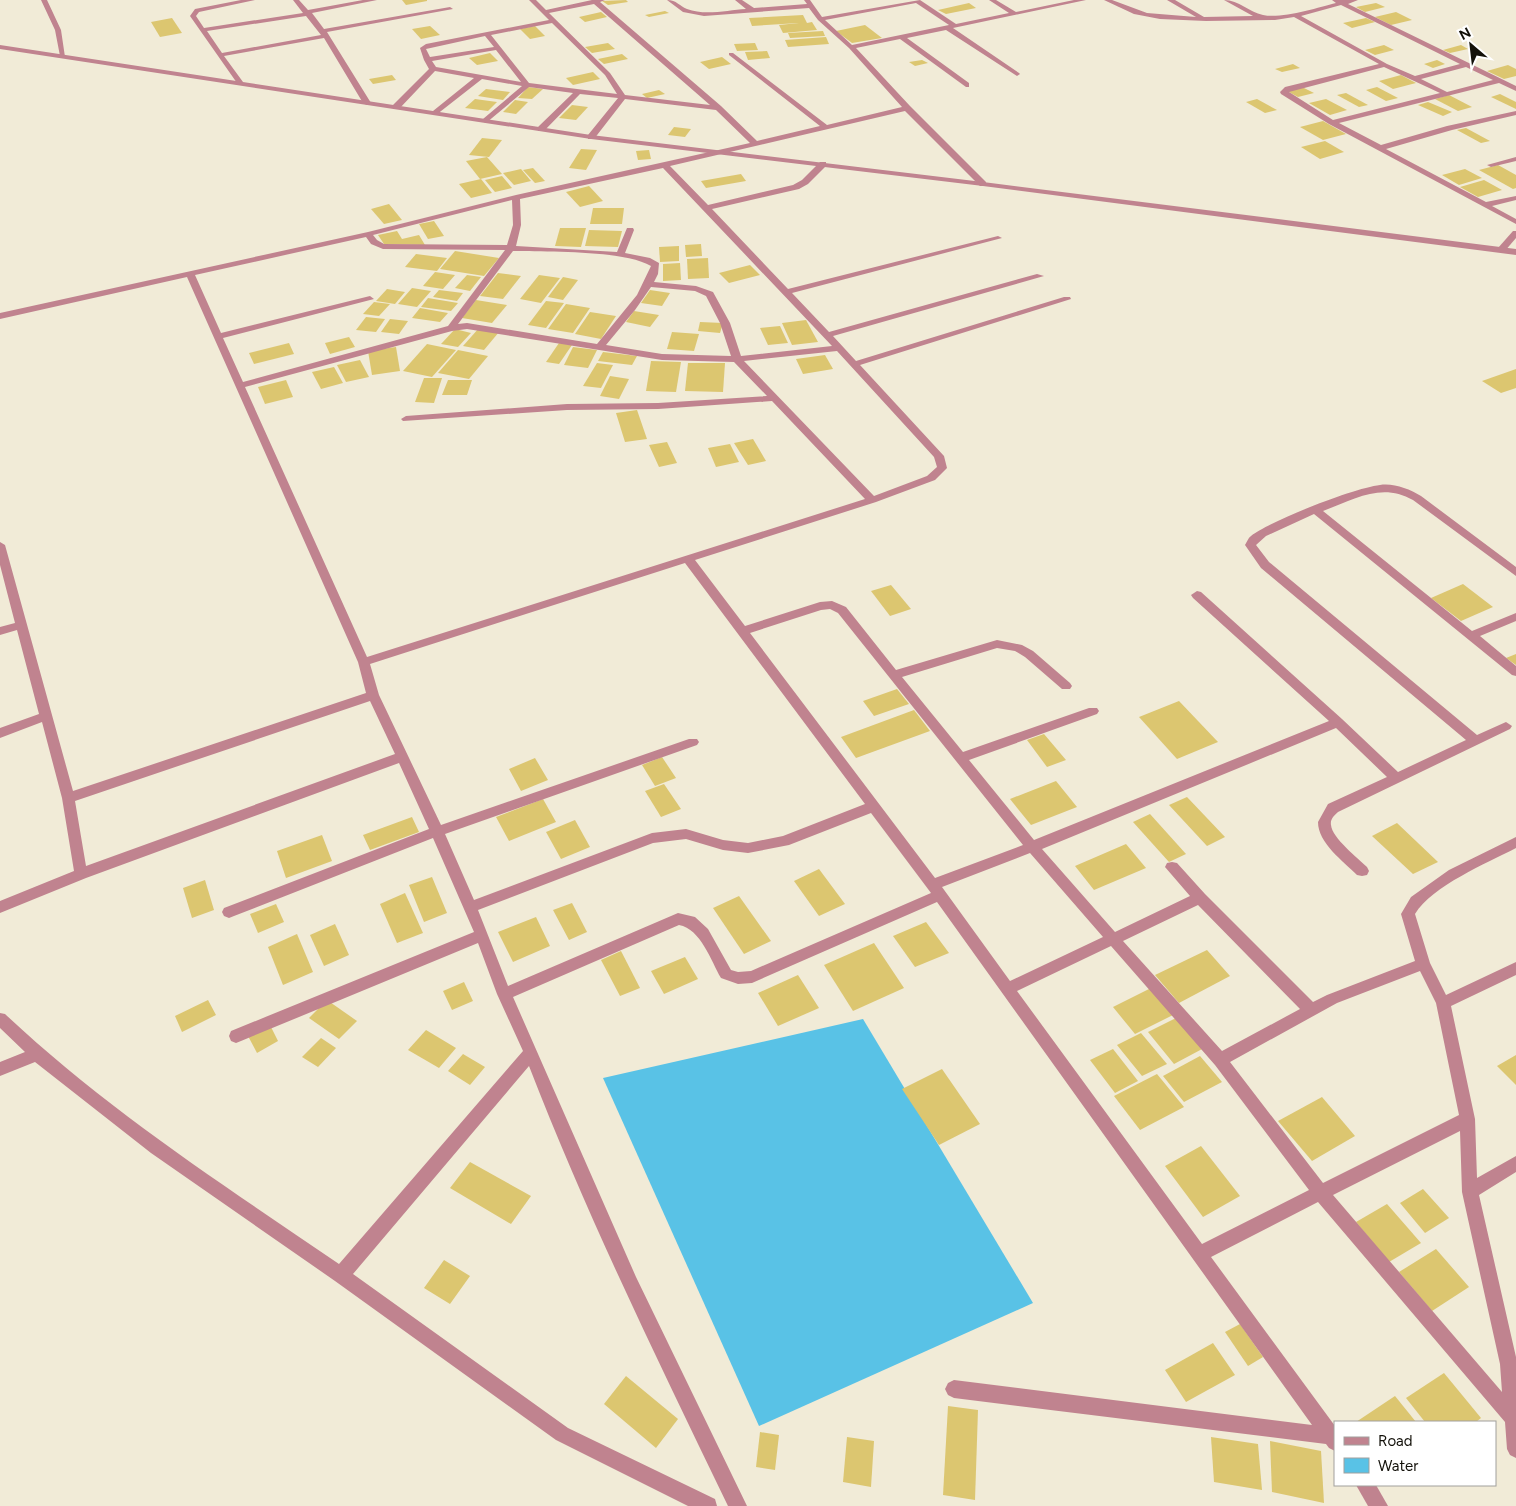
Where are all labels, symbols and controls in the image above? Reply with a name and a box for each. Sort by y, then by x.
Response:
north arrow [1446,20,1496,70]
text: N [1456,24,1474,44]
legend [1334,1421,1496,1486]
text: Road [1378,1432,1413,1450]
text: Water [1378,1457,1418,1475]

